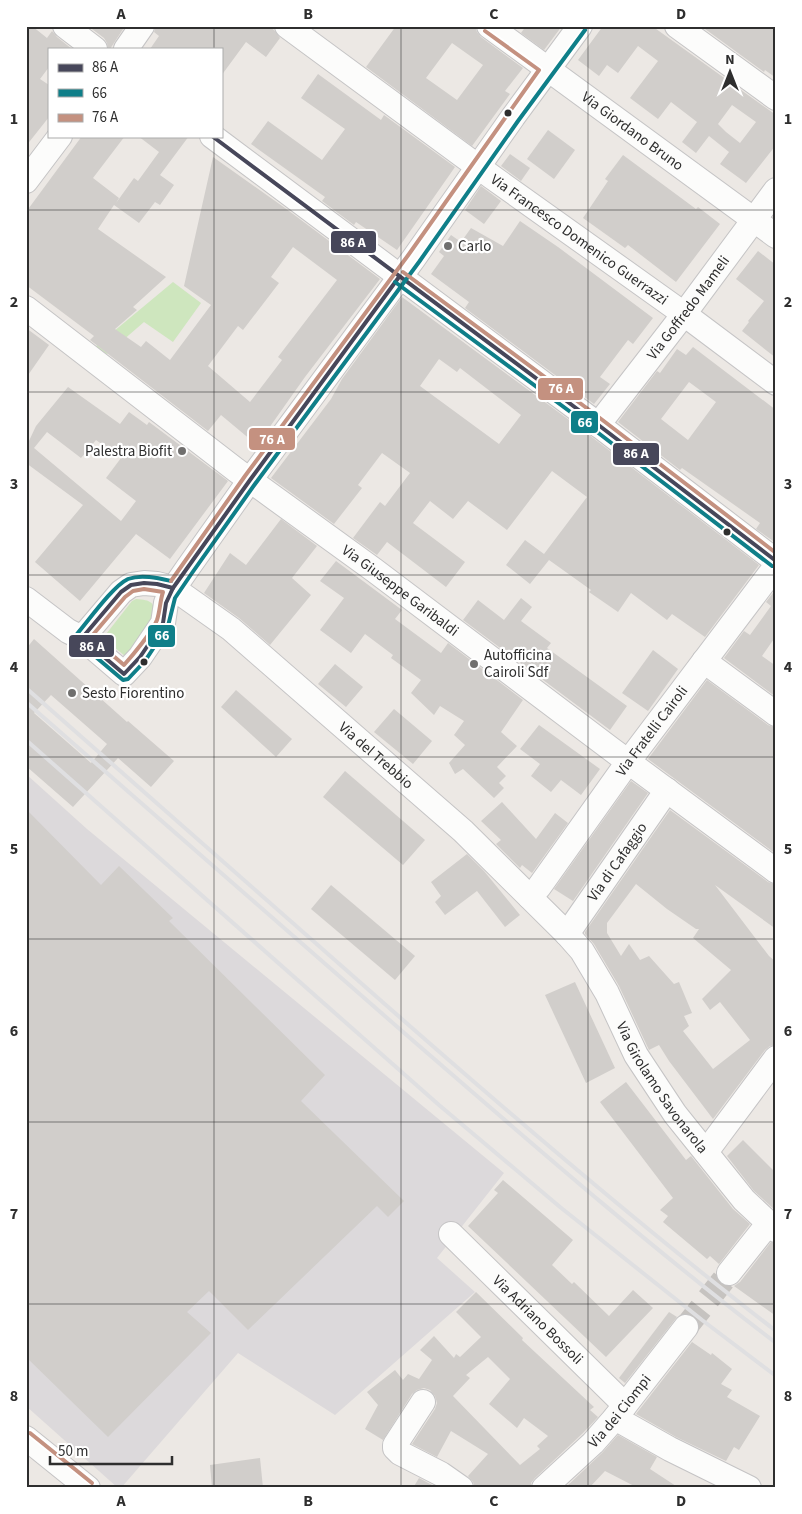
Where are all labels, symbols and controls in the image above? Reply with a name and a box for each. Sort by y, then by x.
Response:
text: A [115,3,126,25]
text: B [303,3,313,25]
text: C [489,3,499,25]
text: D [676,3,686,25]
legend [48,48,222,138]
north arrow [704,48,754,98]
text: N [725,50,735,70]
text: 86 A [92,57,119,78]
text: 66 [92,83,107,104]
street label: Via Giordano Bruno [577,87,688,176]
text: 76 A [92,107,119,128]
text: 1 [10,108,18,130]
unlabelled marker [503,108,513,118]
text: 1 [784,108,792,130]
street label: Via Francesco Domenico Guerrazzi [486,169,672,310]
line badge: 86 A [330,230,377,254]
text: 86 A [340,233,367,253]
place label: Carlo [458,236,491,257]
marker: Carlo [442,240,454,252]
street label: Via Goffredo Mameli [642,251,735,365]
text: 2 [10,291,18,313]
text: 2 [784,291,792,313]
line badge: 76 A [537,377,584,401]
text: 76 A [548,379,575,399]
line badge: 66 [570,410,599,434]
text: 66 [578,413,592,433]
line badge: 76 A [248,427,296,451]
text: 76 A [259,430,286,450]
place label: Palestra Biofit [85,441,172,462]
line badge: 86 A [612,442,660,466]
text: 86 A [623,444,650,464]
marker: Palestra Biofit [176,445,188,457]
text: 3 [10,473,18,495]
text: 3 [784,473,792,495]
unlabelled marker [722,527,732,537]
street label: Via Giuseppe Garibaldi [337,540,463,641]
line badge: 66 [147,624,176,648]
text: 66 [155,626,169,646]
line badge: 86 A [68,634,115,658]
text: 86 A [79,637,106,657]
place label: Autofficina Cairoli Sdf [484,645,552,683]
text: 4 [10,656,19,678]
text: 4 [784,656,793,678]
unlabelled marker [139,657,149,667]
marker: Autofficina Cairoli Sdf [468,658,480,670]
street label: Via Fratelli Cairoli [611,681,693,781]
place label: Sesto Fiorentino [82,683,184,704]
marker: Sesto Fiorentino [66,687,78,699]
street label: Via del Trebbio [334,717,418,794]
street label: Via di Cafaggio [583,818,652,906]
text: 5 [10,838,18,860]
text: 5 [784,838,792,860]
street label: Via Girolamo Savonarola [611,1018,713,1158]
text: 6 [10,1020,18,1042]
text: 6 [784,1020,792,1042]
text: 7 [10,1203,18,1225]
text: 7 [784,1203,792,1225]
street label: Via Adriano Bossoli [488,1270,588,1369]
street label: Via dei Ciompi [583,1370,656,1453]
text: 8 [10,1385,18,1407]
text: 8 [784,1385,792,1407]
scale bar [50,1434,172,1466]
text: 50 m [58,1441,88,1462]
text: A [115,1490,126,1512]
text: B [303,1490,313,1512]
text: C [489,1490,499,1512]
text: D [676,1490,686,1512]

